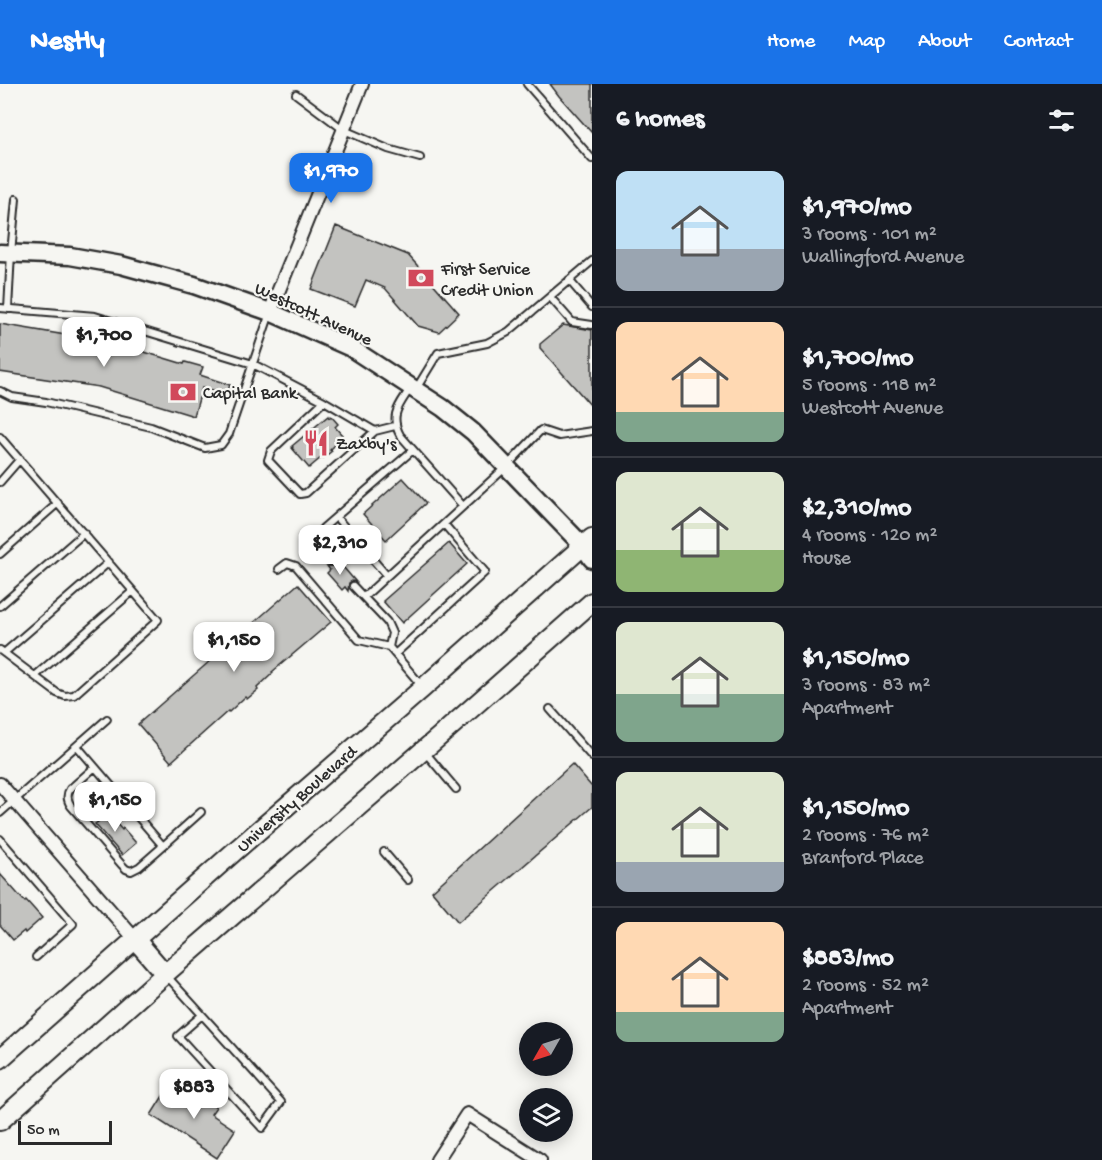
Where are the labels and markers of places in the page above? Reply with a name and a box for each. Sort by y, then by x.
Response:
pin: $1,970 [282,153,380,204]
place label: First Service Credit Union [440,260,534,302]
bank icon: First Service Credit Union [406,263,436,293]
pin: $1,700 [55,317,153,368]
bank icon: Capital Bank [168,377,198,407]
place label: Capital Bank [203,384,299,405]
restaurant icon: Zaxby's [301,428,331,458]
place label: Zaxby's [336,435,398,456]
pin: $2,310 [291,525,389,576]
pin: $1,150 [185,622,283,673]
pin: $1,150 [66,782,164,833]
pin: $883 [158,1069,230,1120]

